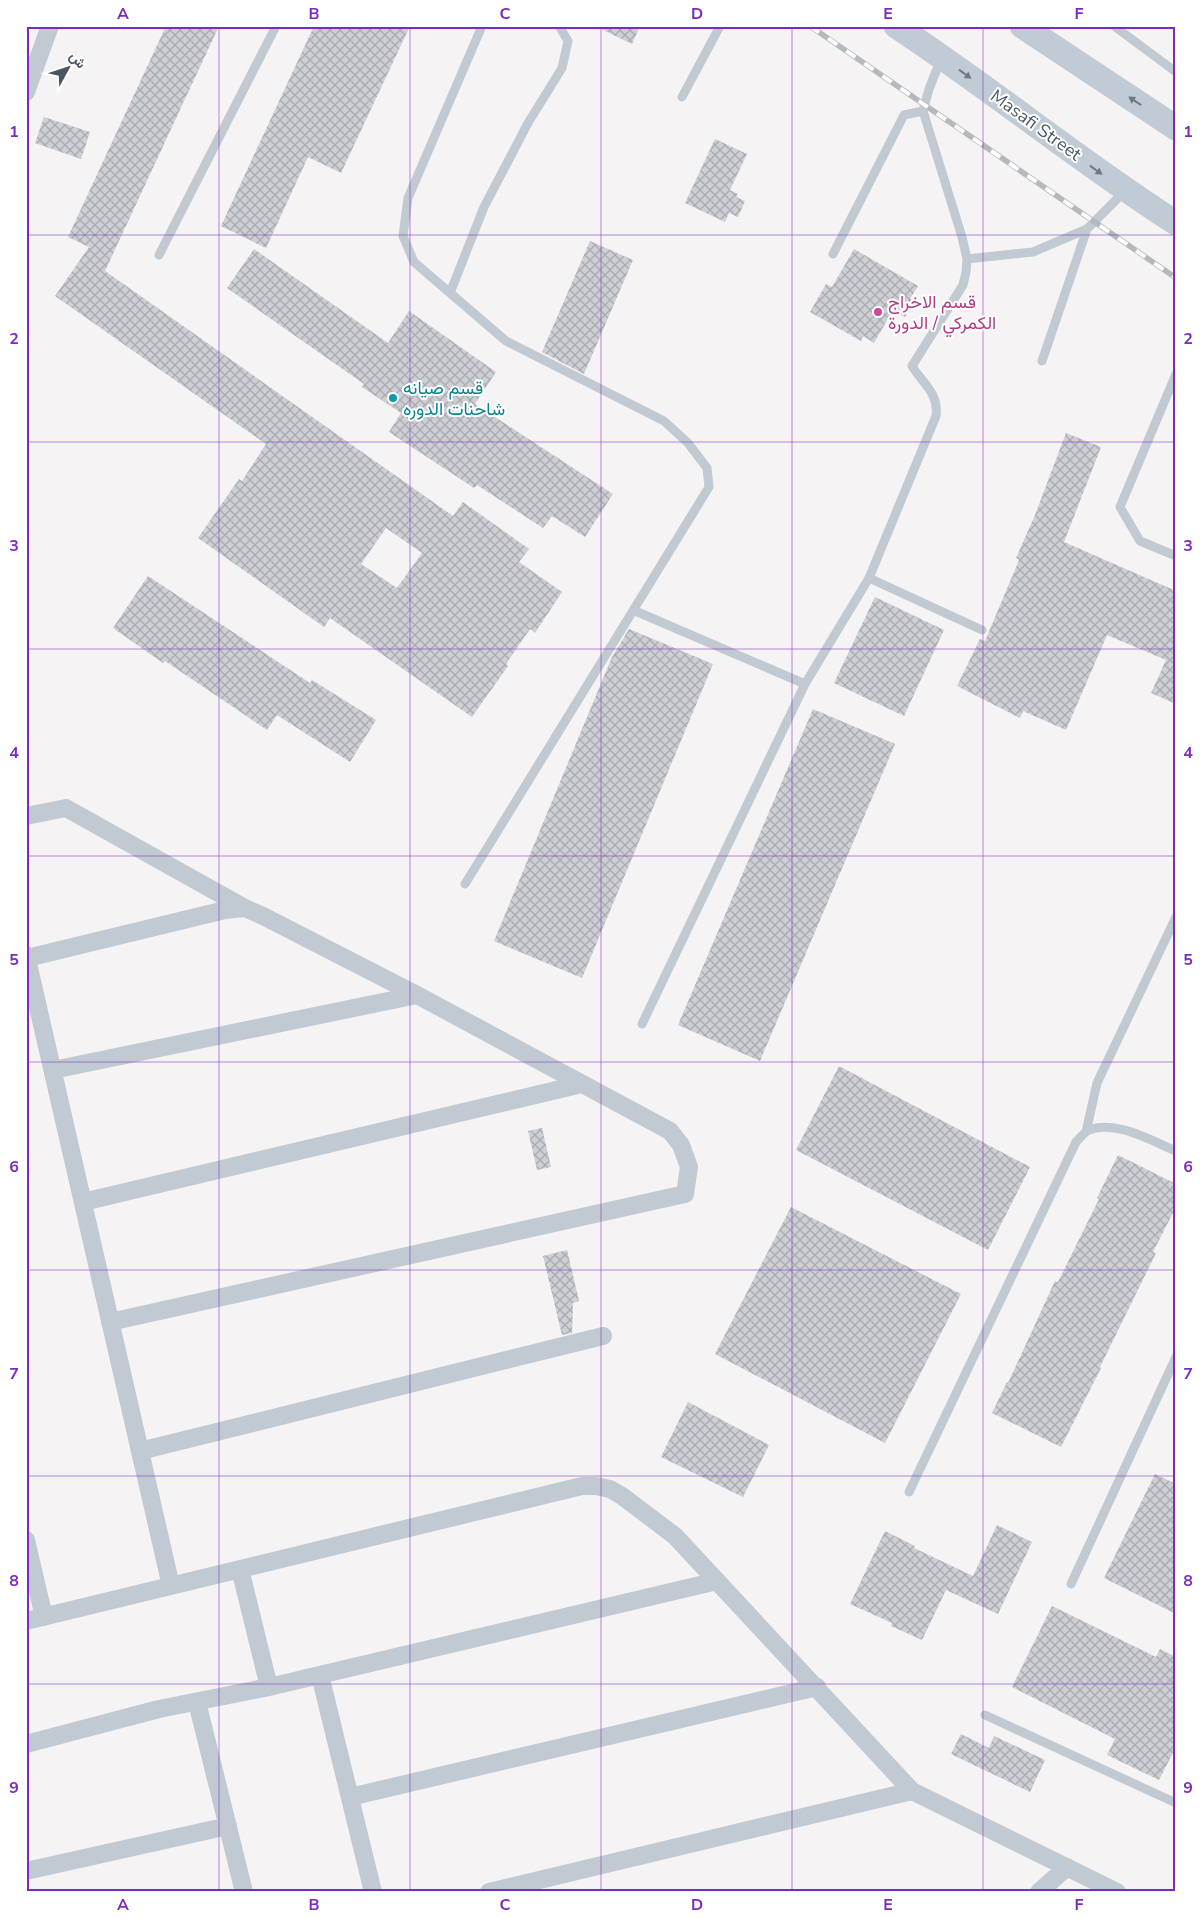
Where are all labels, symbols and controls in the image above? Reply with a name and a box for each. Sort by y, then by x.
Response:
text: A [117,3,129,25]
text: B [308,3,320,25]
text: C [500,3,511,25]
text: D [691,3,703,25]
text: E [883,3,893,25]
text: F [1075,3,1084,25]
north arrow [42,42,92,92]
text: ش [65,47,90,73]
one-way arrow [958,68,971,79]
street label: Masafi Street [986,84,1087,167]
one-way arrow [1128,96,1142,106]
text: 1 [9,121,19,143]
text: 1 [1183,121,1193,143]
one-way arrow [1089,165,1103,175]
place label: قسم الاخراج الكمركي / الدورة [888,290,996,338]
marker: قسم الاخراج الكمركي / الدورة [872,306,884,318]
text: 2 [9,328,19,350]
text: 2 [1183,328,1193,350]
place label: قسم صيانه شاحنات الدوره [403,376,505,421]
marker: قسم صيانه شاحنات الدوره [387,392,399,404]
text: 3 [9,535,19,557]
text: 3 [1183,535,1193,557]
text: 4 [9,742,19,764]
text: 4 [1183,742,1193,764]
text: 5 [9,949,19,971]
text: 5 [1183,949,1193,971]
text: 6 [9,1156,19,1178]
text: 6 [1183,1156,1193,1178]
text: 7 [9,1363,19,1385]
text: 7 [1183,1363,1193,1385]
text: 8 [9,1570,19,1592]
text: 8 [1183,1570,1193,1592]
text: 9 [9,1777,19,1799]
text: 9 [1183,1777,1193,1799]
text: A [117,1894,129,1916]
text: B [308,1894,320,1916]
text: C [500,1894,511,1916]
text: D [691,1894,703,1916]
text: E [883,1894,893,1916]
text: F [1075,1894,1084,1916]

